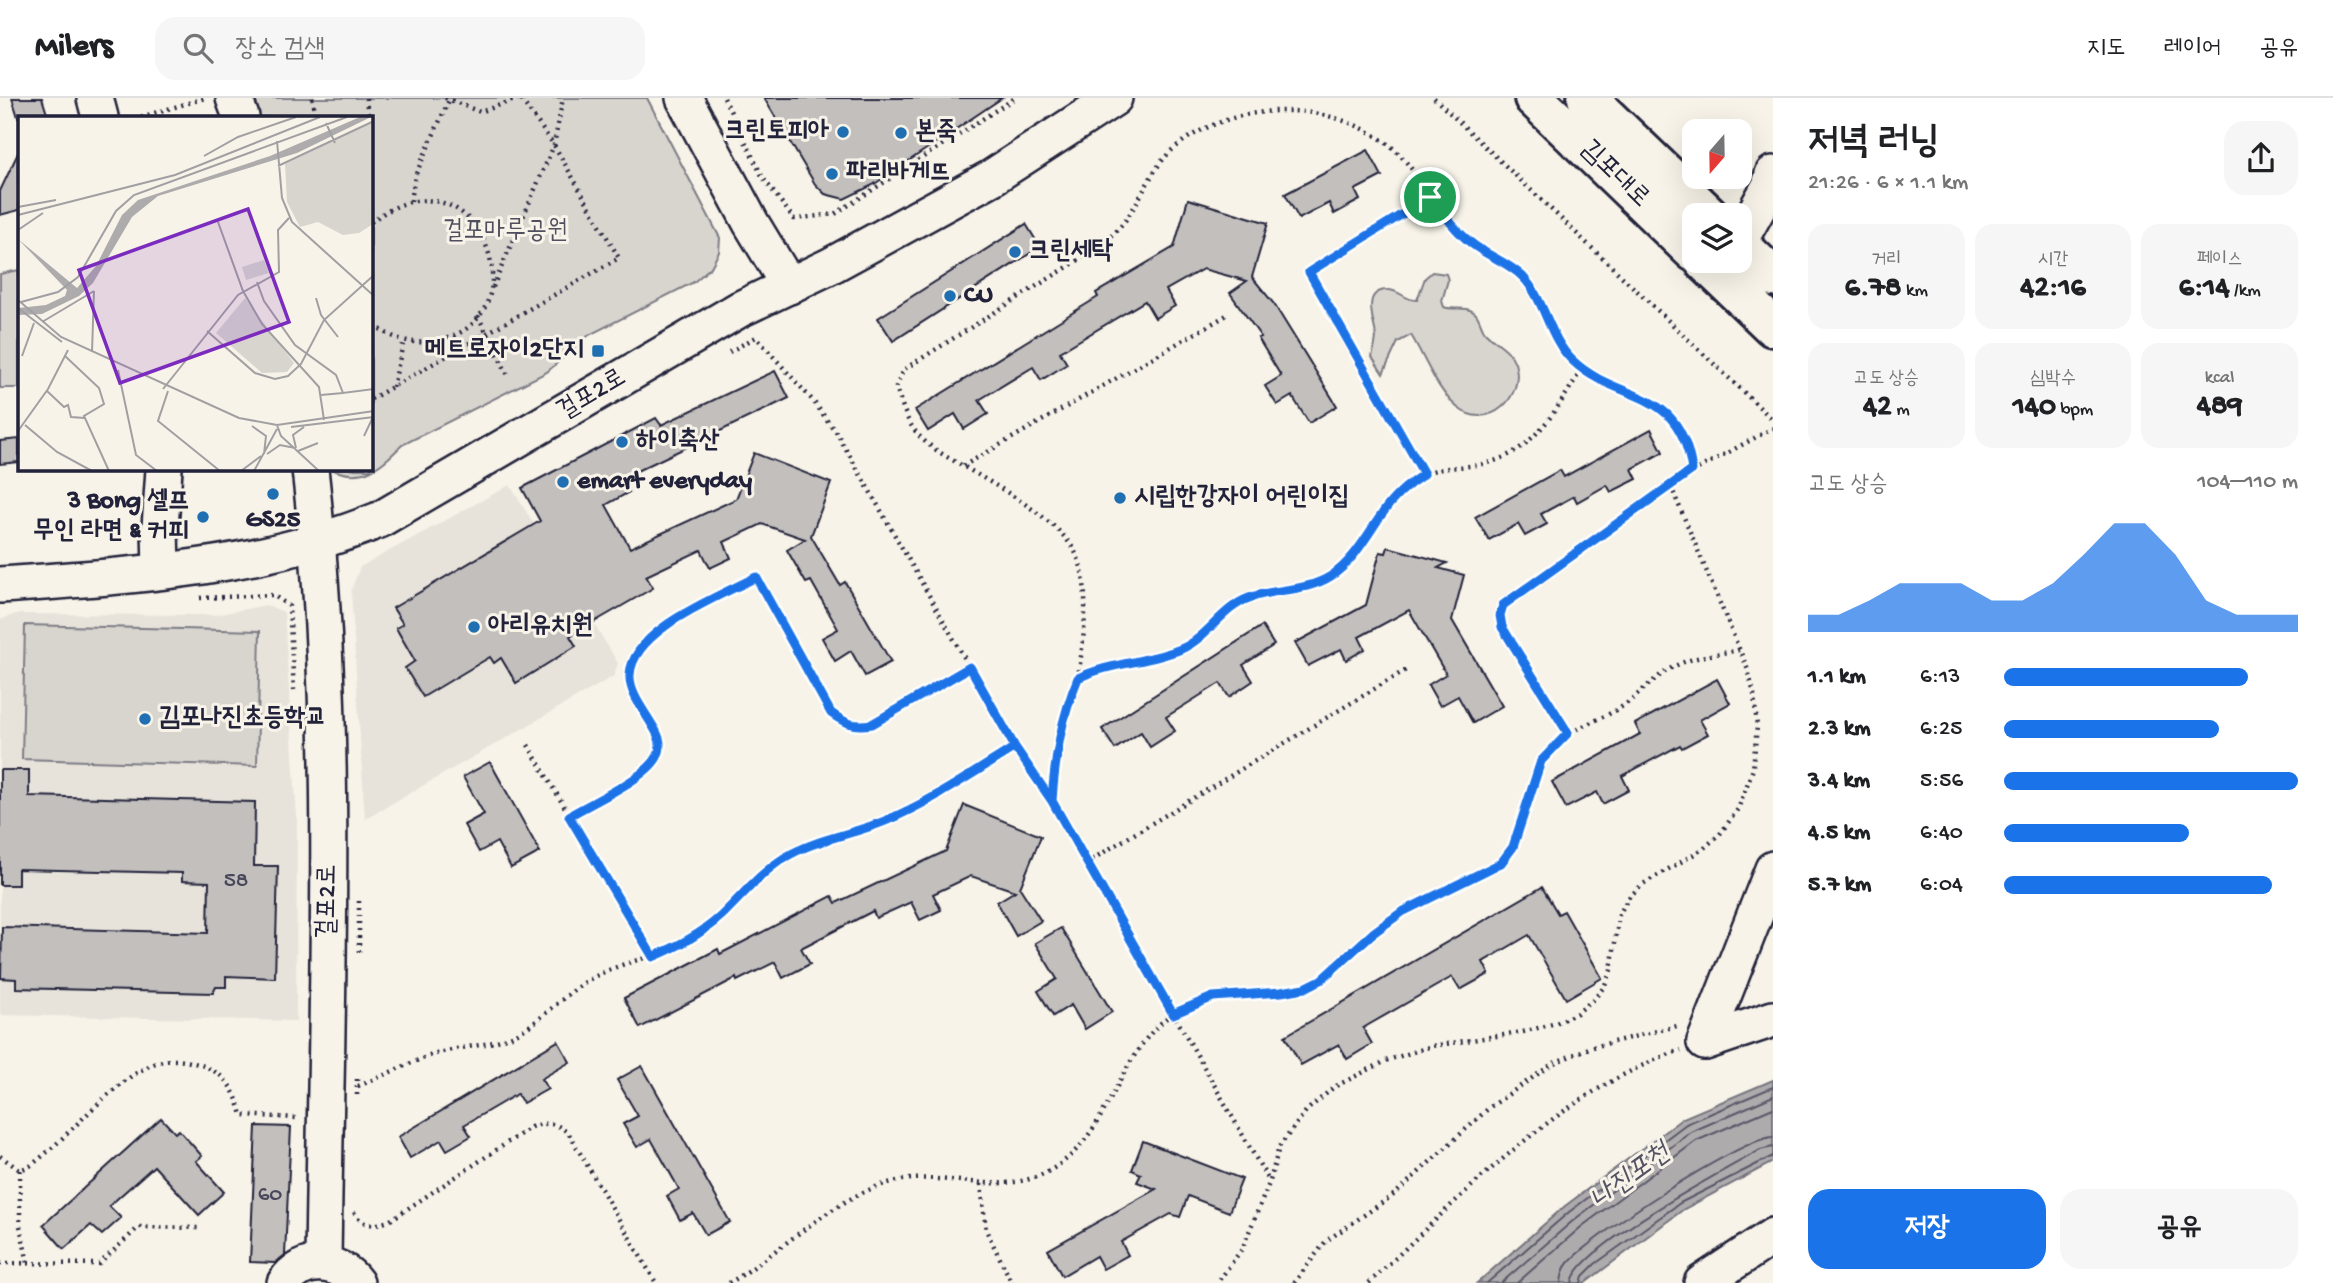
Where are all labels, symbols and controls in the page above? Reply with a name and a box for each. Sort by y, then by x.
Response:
search box [155,17,645,80]
text: Milers [35,29,113,67]
icon: search [179,29,217,67]
text: 장소 검색 [235,35,325,66]
text: 지도 [2087,35,2125,64]
text: 레이어 [2163,35,2221,64]
text: 공유 [2259,35,2298,64]
inset map [18,116,373,471]
place label: 크린토피아 [724,117,829,148]
place label: 본죽 [915,118,957,149]
north arrow [1682,119,1752,189]
map controls [1682,119,1752,273]
button: share [2224,121,2298,195]
text: 저녁 러닝 [1808,122,1939,166]
marker: 크린토피아 [835,124,851,140]
marker: 본죽 [893,125,909,141]
street label: 김포대로 [1573,135,1655,215]
place label: 파리바게뜨 [846,159,951,190]
marker: 파리바게뜨 [824,166,840,182]
pin [1400,167,1460,227]
text: 21:26 · 6 × 1.1 km [1808,170,1968,197]
icon: arrive [1411,178,1449,216]
button: layers [1682,203,1752,273]
park label: 걸포마루공원 [442,217,568,248]
place label: 크린세탁 [1029,237,1114,268]
marker: 크린세탁 [1007,244,1023,260]
text: 거리 [1871,249,1902,272]
text: 시간 [2038,249,2068,272]
text: 페이스 [2197,249,2243,272]
text: 6.78 [1845,272,1901,307]
text: 42:16 [2020,272,2086,307]
text: 6:14 [2179,272,2230,307]
text: km [1901,280,1928,303]
text: /km [2230,280,2261,303]
place label: CU [964,281,993,312]
marker: CU [942,288,958,304]
place label: 메트로자이2단지 [425,336,584,367]
marker: 메트로자이2단지 [590,343,606,359]
street label: 걸포2로 [552,363,632,429]
text: kcal [2205,367,2235,390]
text: 고도 상승 [1854,368,1919,391]
text: 심박수 [2030,368,2076,391]
text: 489 [2197,390,2243,425]
text: 42 [1863,391,1892,426]
text: 140 [2013,391,2056,426]
text: m [1892,399,1910,422]
text: bpm [2056,399,2093,422]
place label: 하이축산 [636,427,720,458]
marker: 하이축산 [614,434,630,450]
place label: emart everyday [576,467,752,498]
text: 104–110 m [2197,469,2298,496]
text: 고도 상승 [1808,472,1887,499]
marker: emart everyday [555,474,571,490]
place label: 시립한강자이 어린이집 [1134,483,1349,514]
marker: GS25 [265,486,281,502]
place label: 3 Bong 셀프 무인 라면 & 커피 [33,487,189,548]
marker: 시립한강자이 어린이집 [1112,490,1128,506]
place label: GS25 [246,506,301,537]
marker: 3 Bong 셀프 무인 라면 & 커피 [195,509,211,525]
place label: 아리유치원 [488,612,593,643]
marker: 아리유치원 [466,619,482,635]
text: 1.1 km [1808,664,1866,691]
text: 6:13 [1920,664,1960,691]
place label: 김포나진초등학교 [159,704,326,735]
marker: 김포나진초등학교 [137,711,153,727]
text: 2.3 km [1808,716,1870,743]
text: 6:25 [1920,716,1962,743]
text: 3.4 km [1808,768,1870,795]
text: 5:56 [1920,768,1963,795]
text: 4.5 km [1808,820,1870,847]
text: 6:40 [1920,820,1963,847]
street label: 걸포2로 [313,864,345,940]
house number: 58 [224,868,248,895]
text: 5.7 km [1808,872,1871,899]
text: 6:04 [1920,872,1963,899]
water label: 나진포천 [1585,1136,1679,1217]
house number: 60 [258,1182,282,1209]
button: 저장 [1808,1189,2046,1269]
button: 공유 [2060,1189,2298,1269]

